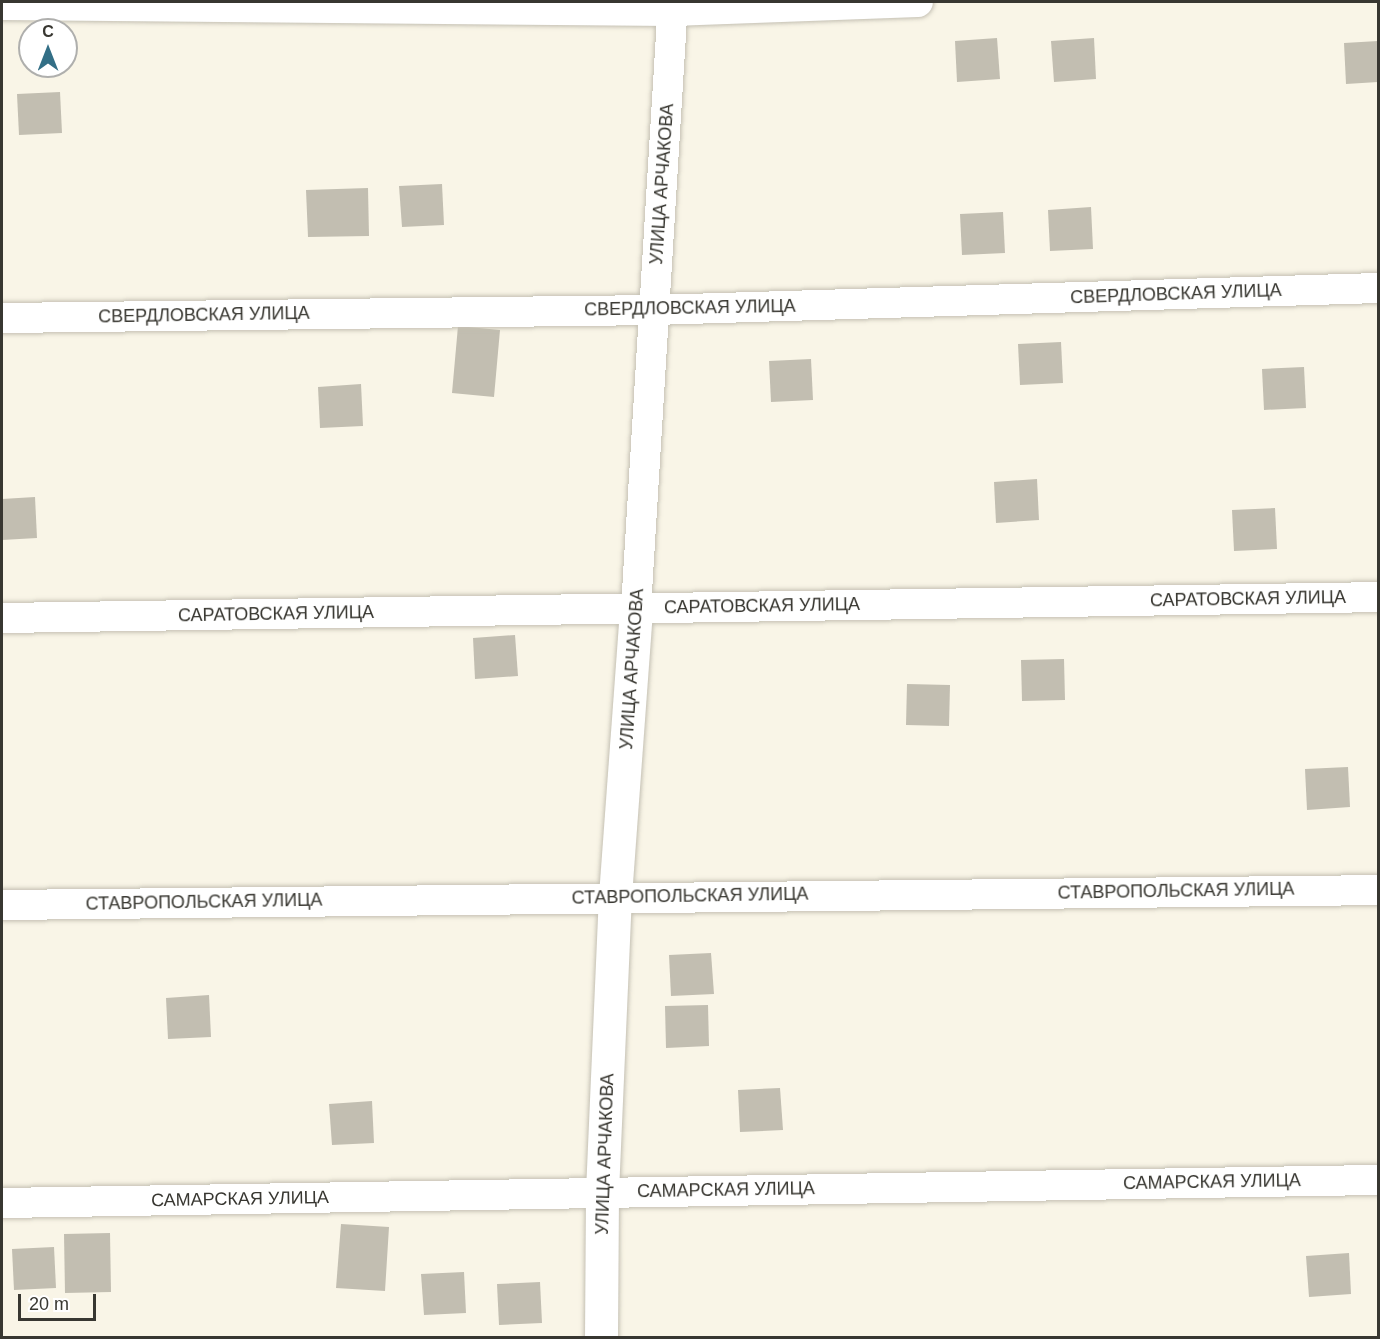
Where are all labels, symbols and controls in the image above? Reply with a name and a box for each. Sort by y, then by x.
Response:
north arrow [18,18,78,78]
text: С [42,23,54,40]
street label: УЛИЦА АРЧАКОВА [646,103,678,265]
street label: СВЕРДЛОВСКАЯ УЛИЦА [1070,280,1282,308]
street label: СВЕРДЛОВСКАЯ УЛИЦА [584,295,796,321]
street label: СВЕРДЛОВСКАЯ УЛИЦА [98,302,310,328]
street label: САРАТОВСКАЯ УЛИЦА [1150,586,1346,612]
street label: УЛИЦА АРЧАКОВА [616,588,648,750]
street label: САРАТОВСКАЯ УЛИЦА [664,593,860,619]
street label: САРАТОВСКАЯ УЛИЦА [178,601,374,627]
street label: СТАВРОПОЛЬСКАЯ УЛИЦА [1057,878,1295,904]
street label: СТАВРОПОЛЬСКАЯ УЛИЦА [571,883,809,909]
street label: СТАВРОПОЛЬСКАЯ УЛИЦА [85,889,323,915]
street label: УЛИЦА АРЧАКОВА [591,1073,619,1235]
street label: САМАРСКАЯ УЛИЦА [1123,1170,1301,1194]
street label: САМАРСКАЯ УЛИЦА [637,1178,815,1202]
street label: САМАРСКАЯ УЛИЦА [151,1187,329,1211]
scale bar [21,1282,99,1320]
text: 20 m [29,1294,69,1314]

